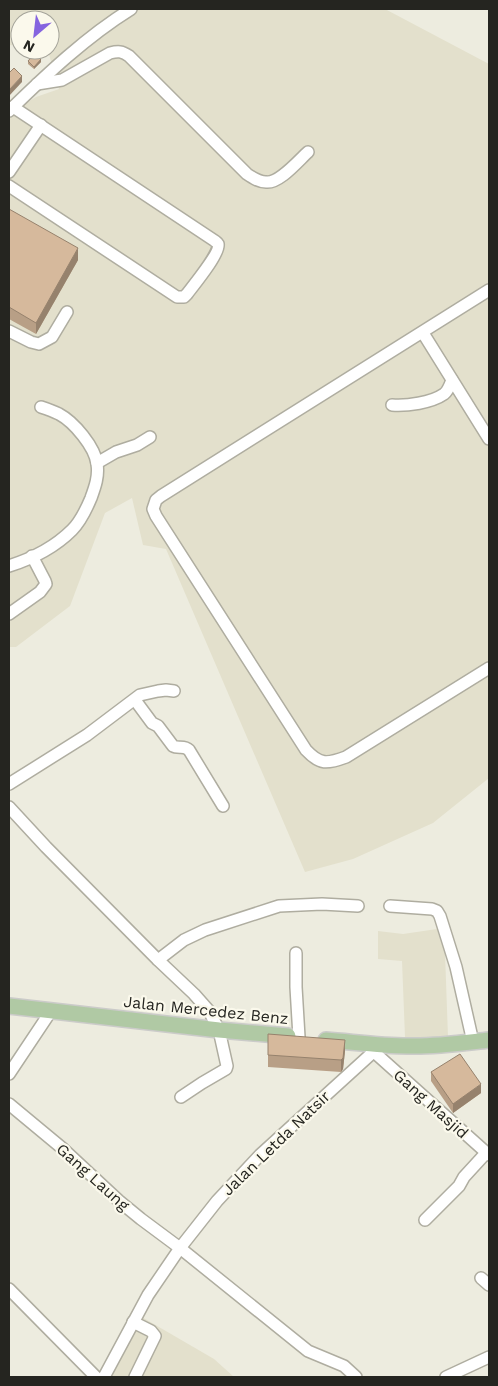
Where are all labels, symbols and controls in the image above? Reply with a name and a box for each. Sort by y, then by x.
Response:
north arrow [10,10,60,60]
text: N [21,37,37,56]
street label: Jalan Mercedez Benz [123,992,289,1028]
street label: Gang Masjid [390,1065,472,1143]
street label: Jalan Letda Natsir [218,1086,334,1199]
street label: Gang Laung [53,1139,134,1215]

